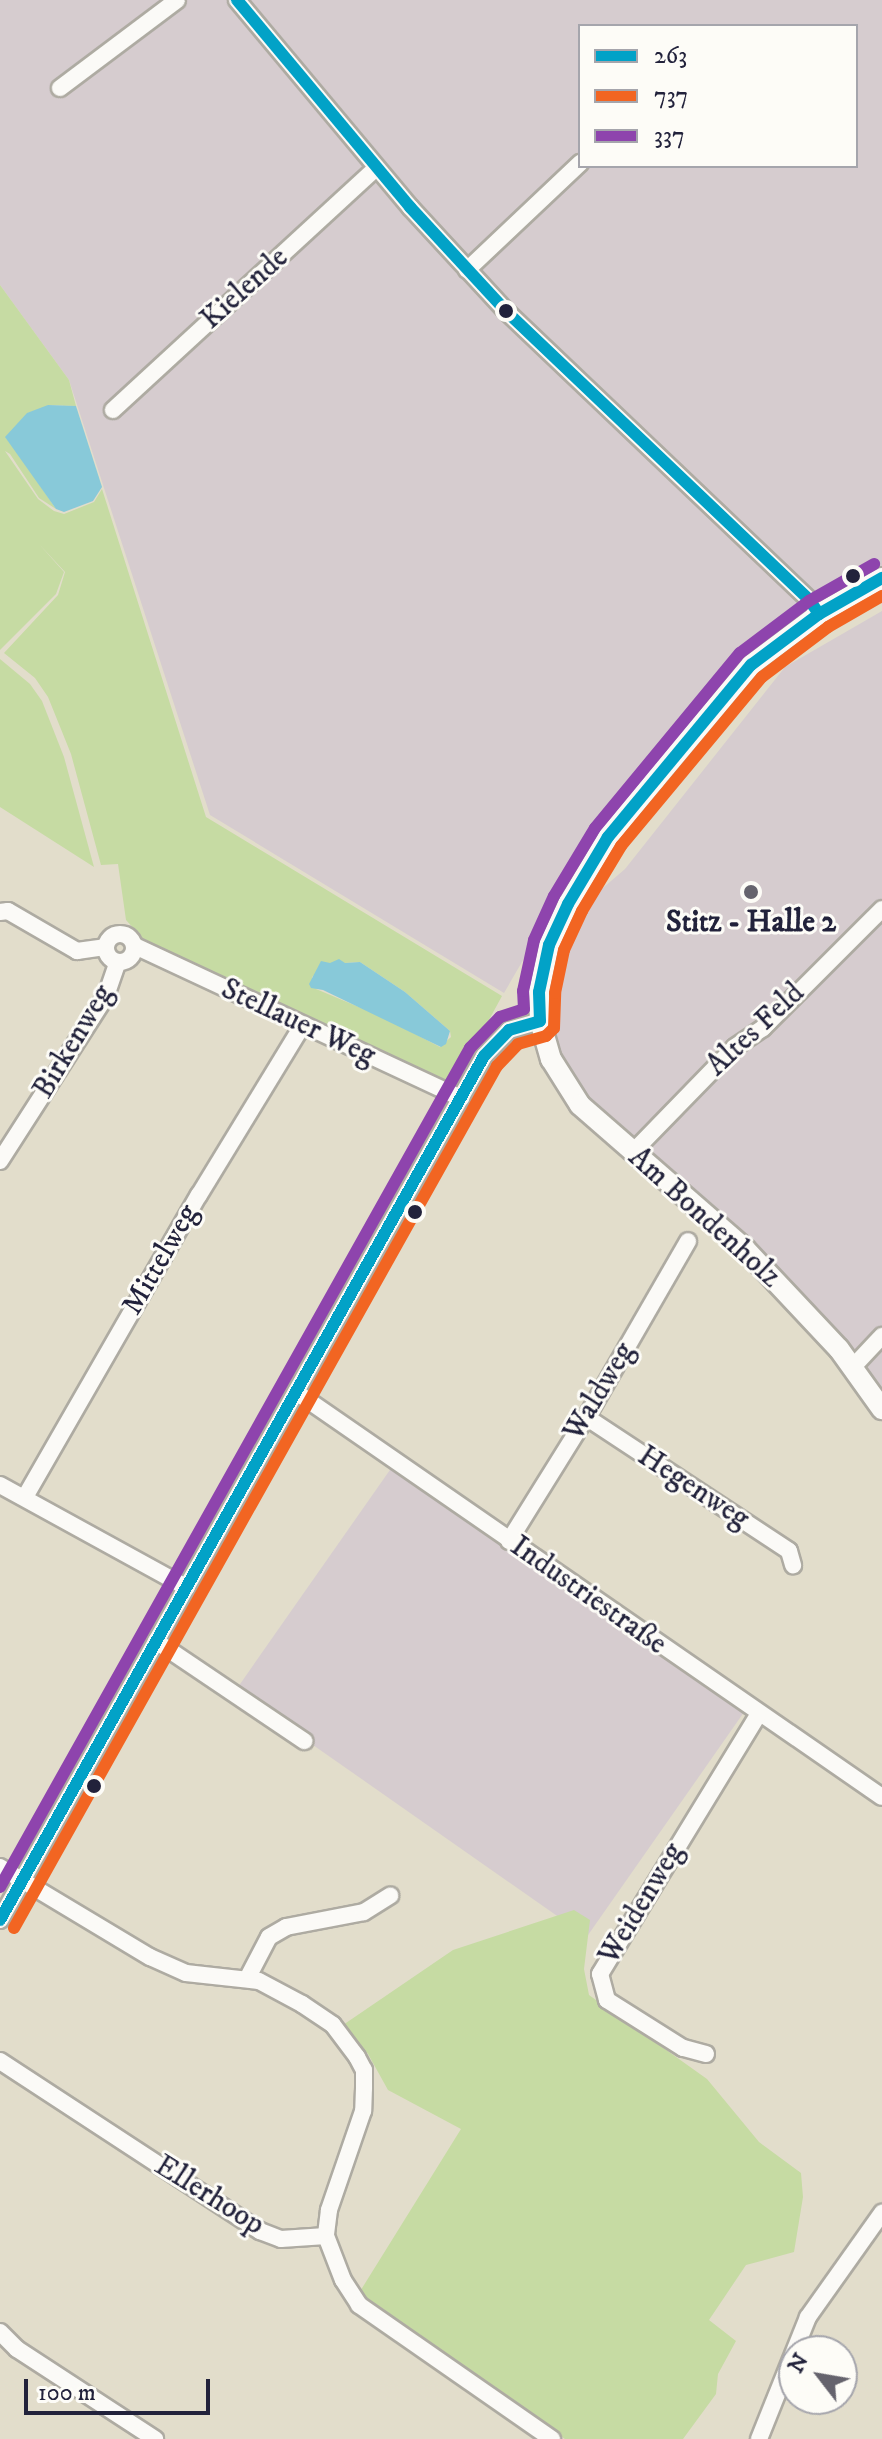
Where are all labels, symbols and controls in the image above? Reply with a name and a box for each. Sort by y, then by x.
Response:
legend [578,24,858,168]
text: 263 [654,41,687,71]
text: 737 [654,81,688,111]
text: 337 [654,121,685,151]
street label: Kielende [194,240,296,338]
unlabelled marker [498,303,514,319]
unlabelled marker [845,568,861,584]
marker: Stitz - Halle 2 [742,883,760,901]
place label: Stitz - Halle 2 [666,905,836,941]
street label: Stellauer Weg [215,972,381,1074]
street label: Altes Feld [700,976,812,1084]
street label: Birkenweg [26,979,122,1105]
street label: Am Bondenholz [620,1140,788,1296]
street label: Mittelweg [115,1198,207,1322]
unlabelled marker [407,1204,423,1220]
street label: Waldweg [557,1336,643,1448]
street label: Hegenweg [630,1439,756,1537]
street label: Industriestraße [503,1529,673,1663]
unlabelled marker [86,1778,102,1794]
street label: Weidenweg [592,1837,692,1971]
street label: Ellerhoop [148,2148,270,2244]
north arrow [778,2335,858,2415]
text: N [782,2349,815,2378]
scale bar [28,2363,214,2413]
text: 100 m [38,2378,96,2408]

